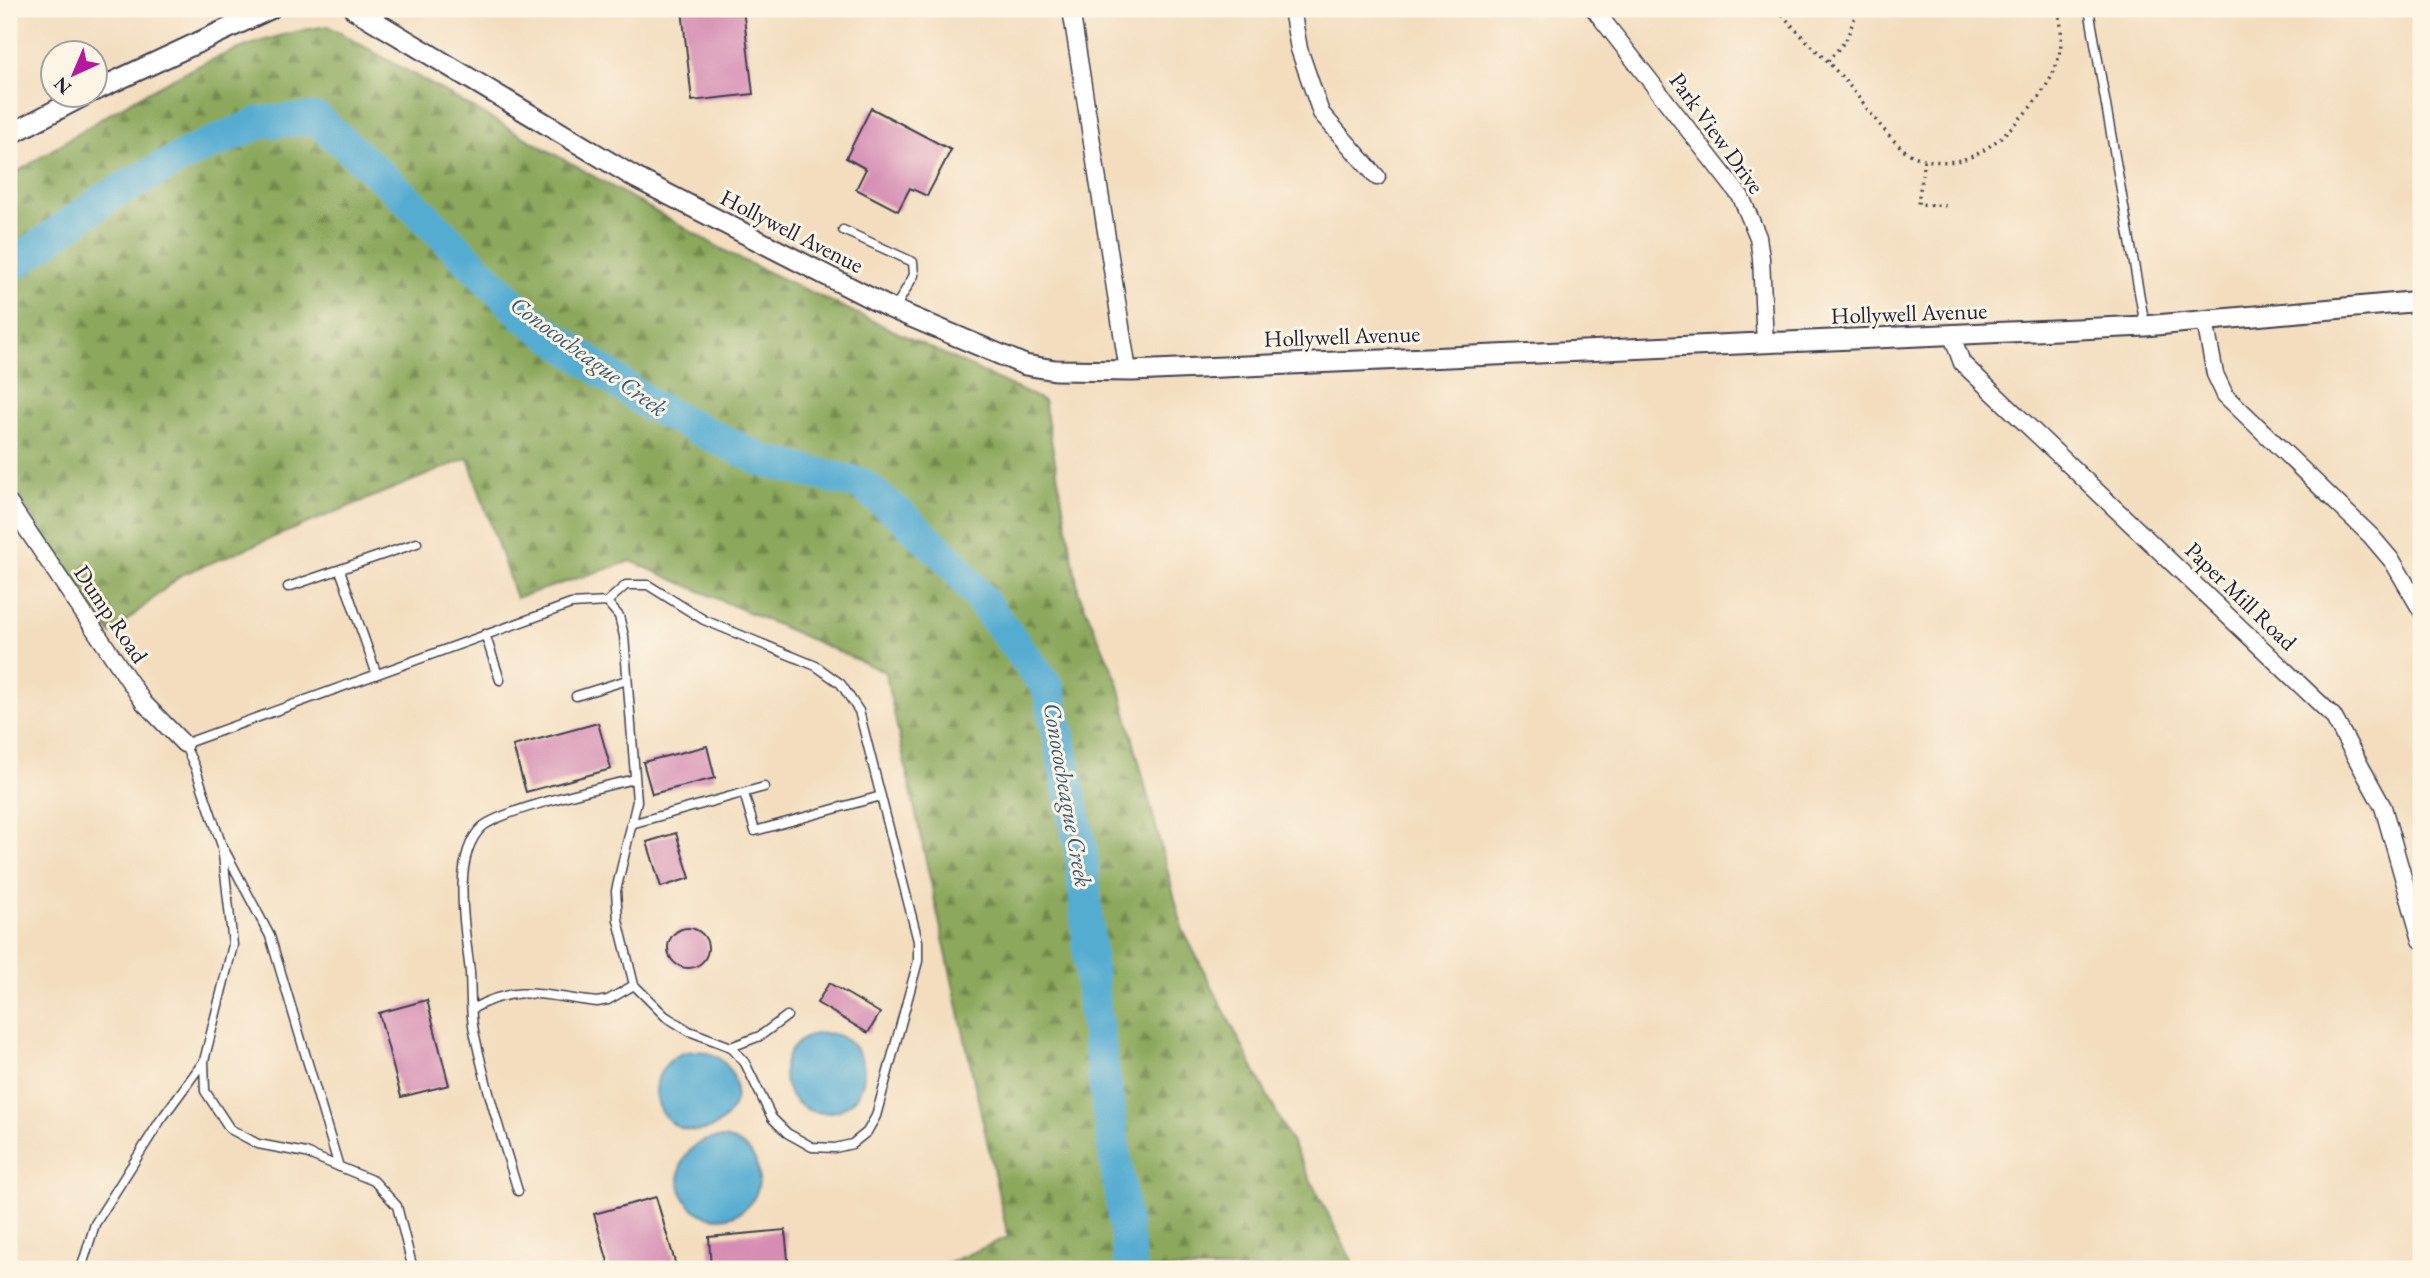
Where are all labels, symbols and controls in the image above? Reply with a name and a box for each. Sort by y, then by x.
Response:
north arrow [38,38,108,108]
street label: Park View Drive [1663,66,1771,200]
text: N [48,71,77,100]
street label: Hollywell Avenue [715,182,869,280]
water label: Conococheague Creek [504,289,674,423]
street label: Hollywell Avenue [1830,295,1988,331]
street label: Hollywell Avenue [1263,318,1421,354]
street label: Paper Mill Road [2179,535,2303,657]
street label: Dump Road [67,559,155,669]
water label: Conococheague Creek [1037,700,1099,890]

